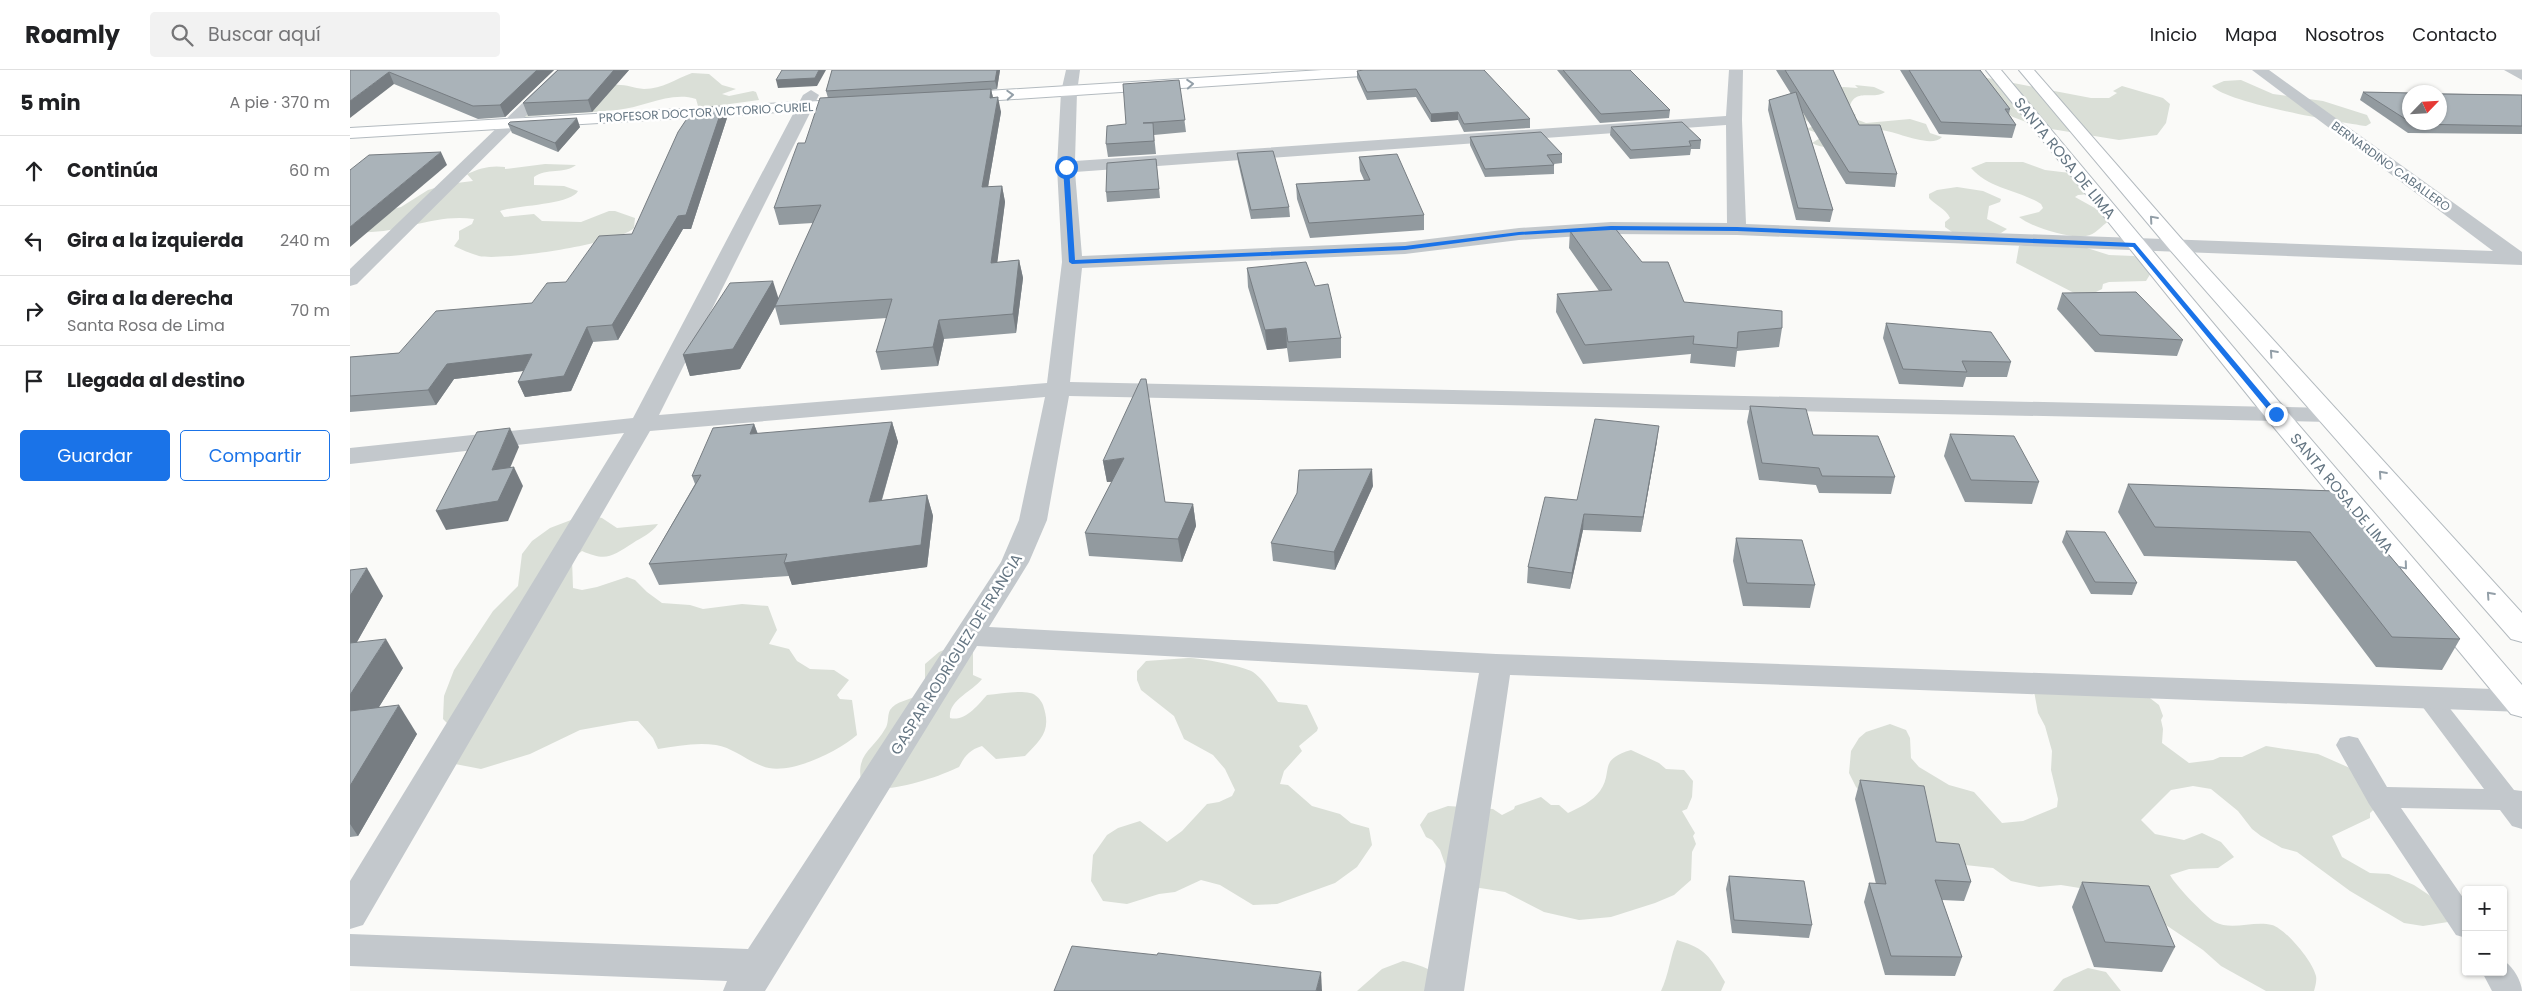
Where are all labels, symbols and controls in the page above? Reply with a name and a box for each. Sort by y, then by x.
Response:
search box [150,12,500,57]
text: Roamly [25,18,120,51]
icon: search [168,21,196,49]
text: Buscar aquí [208,21,321,48]
text: Inicio [2150,22,2197,47]
text: Mapa [2225,22,2277,47]
text: Nosotros [2305,22,2384,47]
text: Contacto [2412,22,2497,47]
one-way arrow [1186,78,1194,89]
north arrow [2402,85,2447,130]
text: 5 min [20,88,81,117]
one-way arrow [1006,90,1014,101]
text: A pie · 370 m [229,91,330,114]
street label: SANTA ROSA DE LIMA [2009,93,2121,223]
street label: PROFESOR DOCTOR VICTORIO CURIEL [598,98,814,126]
street label: BERNARDINO CABALLERO [2328,117,2454,215]
route start [1055,156,1078,179]
icon: ahead [20,157,48,185]
text: Continúa [67,157,158,184]
text: 60 m [289,159,330,182]
one-way arrow [2150,215,2159,224]
icon: left [20,227,48,255]
text: Gira a la izquierda [67,227,244,254]
text: 240 m [280,229,330,252]
text: Gira a la derecha [67,285,233,312]
icon: right [20,297,48,325]
text: 70 m [290,299,330,322]
text: Santa Rosa de Lima [67,314,225,337]
one-way arrow [2270,350,2279,359]
icon: arrive [20,367,48,395]
text: Llegada al destino [67,367,245,394]
route end [2265,403,2288,426]
street label: SANTA ROSA DE LIMA [2285,428,2399,558]
button: Guardar [20,430,170,481]
button: Compartir [180,430,330,481]
one-way arrow [2378,471,2387,480]
street label: GASPAR RODRÍGUEZ DE FRANCIA [885,549,1027,759]
one-way arrow [2398,560,2407,569]
one-way arrow [2486,592,2495,601]
map controls [2462,886,2507,976]
button: + [2462,886,2507,931]
button: − [2462,931,2507,976]

